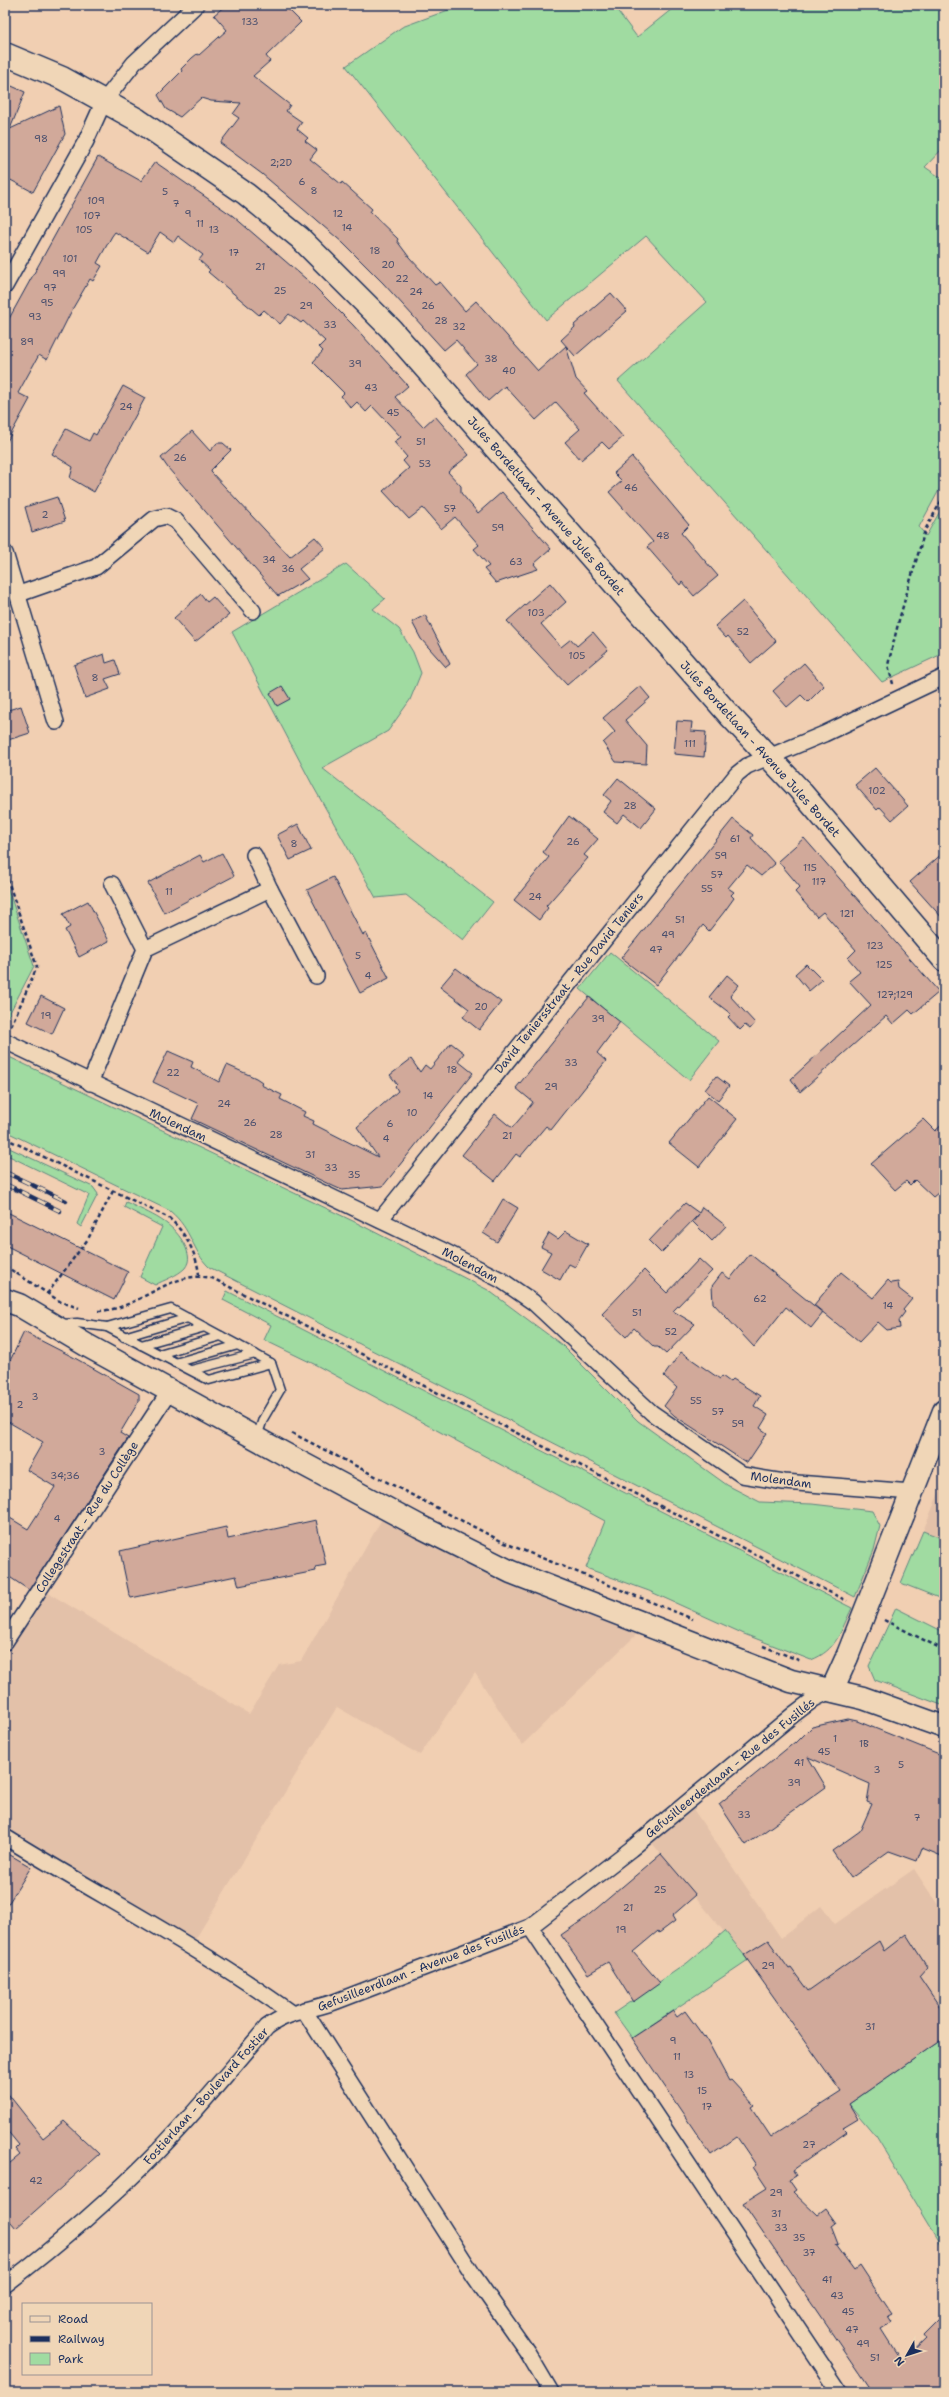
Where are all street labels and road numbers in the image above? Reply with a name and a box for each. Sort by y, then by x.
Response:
street label: Jules Bordetlaan - Avenue Jules Bordet [464,413,628,599]
street label: Jules Bordetlaan - Avenue Jules Bordet [676,657,844,841]
street label: David Teniersstraat - Rue David Teniers [491,889,647,1077]
street label: Molendam [147,1105,209,1145]
street label: Molendam [439,1243,501,1287]
street label: Collegestraat - Rue du Collège [32,1438,142,1596]
street label: Molendam [749,1468,813,1492]
street label: Gefusilleerdenlaan - Rue des Fusillés [642,1694,818,1842]
street label: Gefusilleerdlaan - Avenue des Fusillés [315,1921,527,2015]
street label: Fostierlaan - Boulevard Fostier [140,2023,272,2168]

